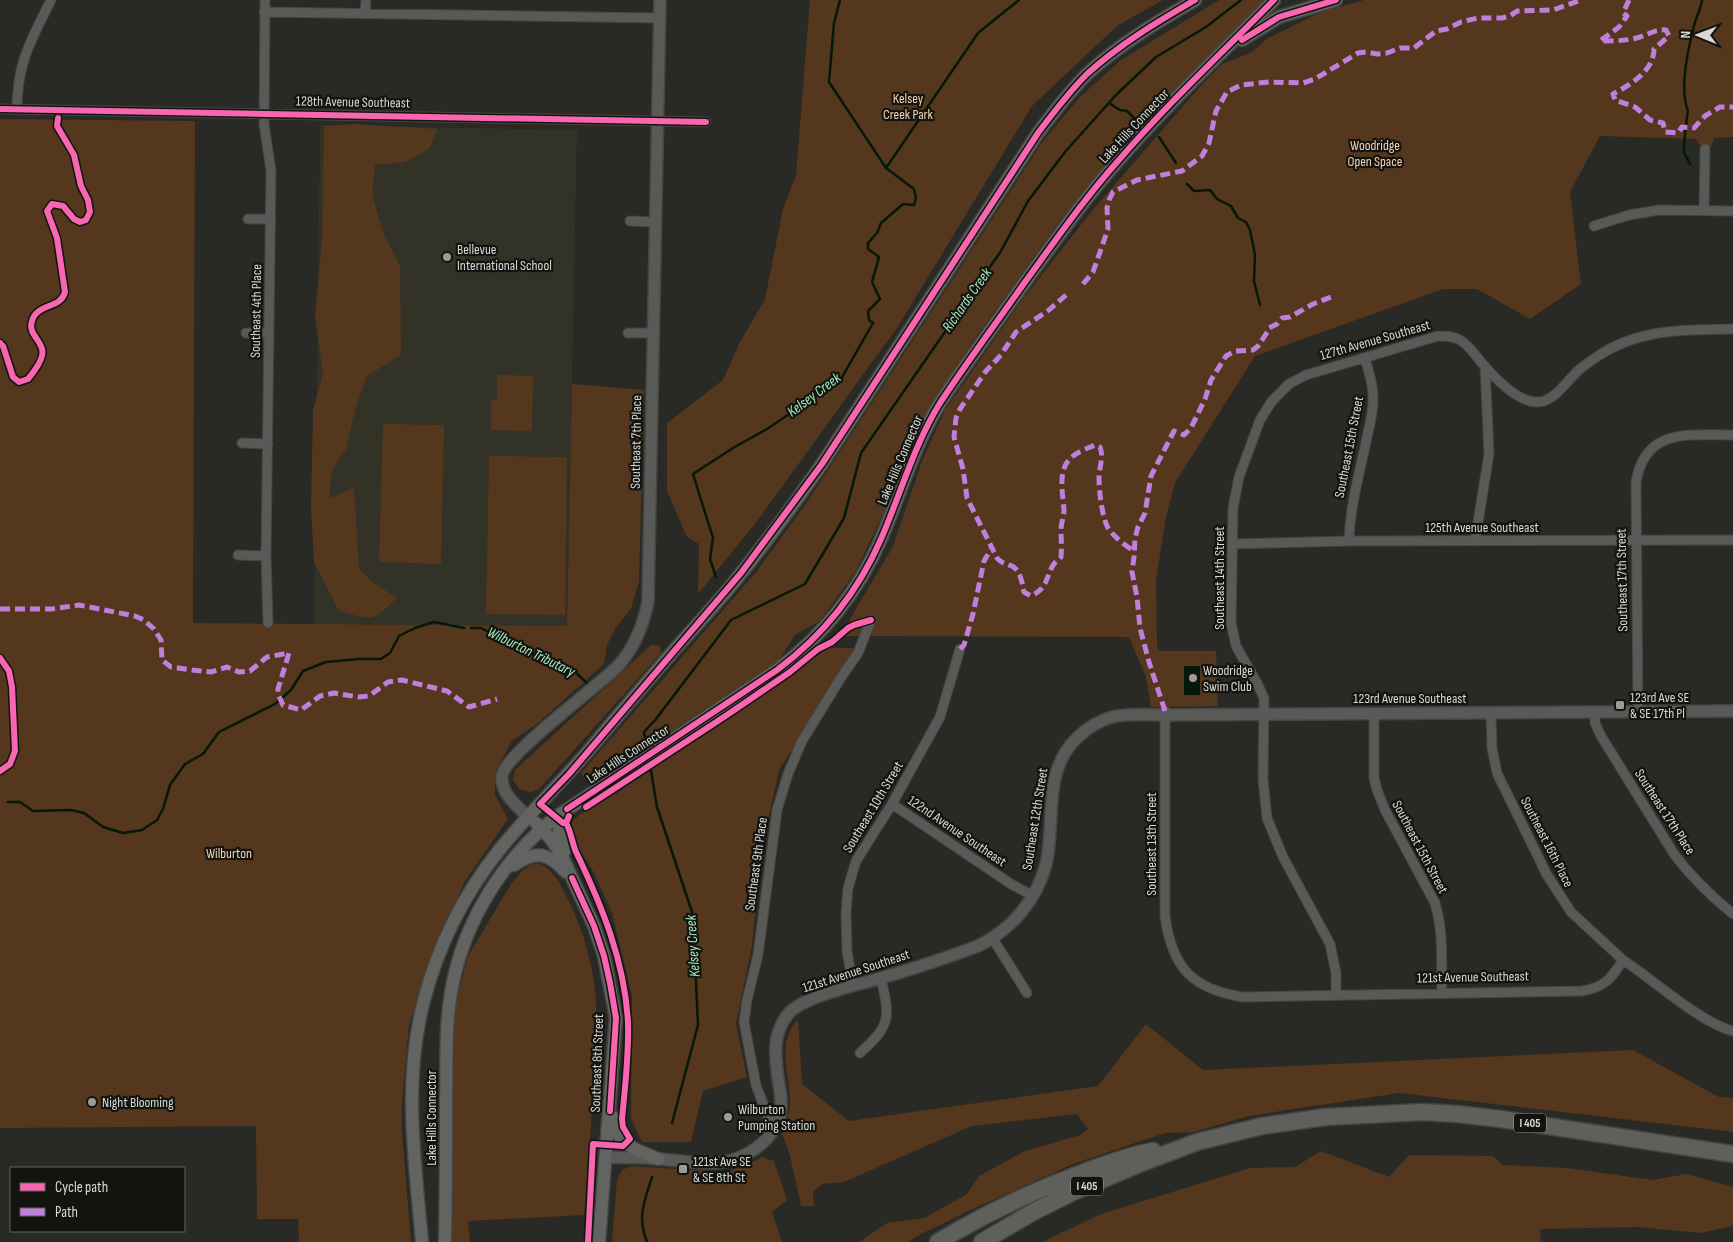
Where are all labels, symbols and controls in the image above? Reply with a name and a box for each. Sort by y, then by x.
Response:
north arrow [1673,10,1723,60]
text: N [1677,31,1694,39]
street label: Lake Hills Connector [1095,85,1173,167]
park label: Kelsey Creek Park [883,90,934,123]
street label: 128th Avenue Southeast [296,93,410,111]
park label: Woodridge Open Space [1348,137,1402,170]
place label: Bellevue International School [457,241,552,274]
marker: Bellevue International School [441,251,453,263]
street label: Southeast 4th Place [247,264,265,358]
water label: Richards Creek [938,264,996,336]
street label: 127th Avenue Southeast [1318,316,1432,364]
water label: Kelsey Creek [783,368,845,421]
street label: Southeast 7th Place [627,395,645,489]
street label: Southeast 15th Street [1331,395,1367,499]
street label: Lake Hills Connector [874,413,926,507]
street label: 125th Avenue Southeast [1425,519,1539,536]
street label: Southeast 14th Street [1211,526,1228,630]
street label: Southeast 17th Street [1613,528,1631,632]
water label: Wilburton Tributary [484,623,579,682]
place label: Woodridge Swim Club [1203,662,1253,695]
marker: Woodridge Swim Club [1187,672,1199,684]
place label: 123rd Ave SE & SE 17th Pl [1630,689,1690,722]
street label: 123rd Avenue Southeast [1353,690,1467,707]
marker: 123rd Ave SE & SE 17th Pl [1614,699,1626,711]
street label: Lake Hills Connector [583,721,673,787]
street label: Southeast 10th Street [839,758,907,856]
street label: Southeast 17th Place [1631,766,1699,858]
street label: Southeast 12th Street [1019,767,1051,871]
street label: 122nd Avenue Southeast [904,792,1010,870]
street label: Southeast 13th Street [1143,792,1160,896]
street label: Southeast 16th Place [1517,794,1577,890]
street label: Southeast 15th Street [1388,798,1452,896]
street label: Southeast 9th Place [741,816,771,912]
park label: Wilburton [206,845,252,862]
water label: Kelsey Creek [681,914,705,978]
street label: 121st Avenue Southeast [800,946,912,996]
street label: 121st Avenue Southeast [1417,968,1529,986]
street label: Southeast 8th Street [587,1013,607,1113]
street label: Lake Hills Connector [423,1070,440,1166]
place label: Night Blooming [102,1094,174,1111]
marker: Night Blooming [86,1096,98,1108]
place label: Wilburton Pumping Station [738,1101,815,1134]
marker: Wilburton Pumping Station [722,1111,734,1123]
road number: I 405 [1514,1114,1546,1132]
place label: 121st Ave SE & SE 8th St [693,1153,751,1186]
marker: 121st Ave SE & SE 8th St [677,1163,689,1175]
legend [10,1167,185,1232]
road number: I 405 [1071,1176,1103,1196]
text: Cycle path [55,1178,108,1197]
text: Path [55,1203,78,1222]

